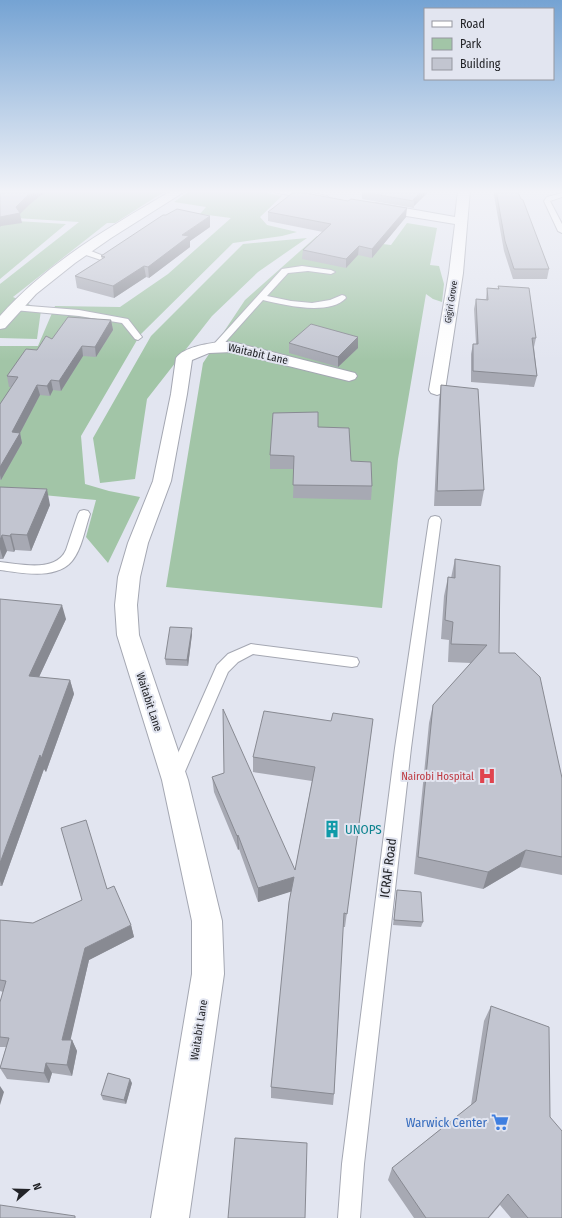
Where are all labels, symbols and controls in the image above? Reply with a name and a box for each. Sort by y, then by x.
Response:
legend [424,8,554,80]
text: Road [460,17,485,31]
text: Park [460,37,482,51]
text: Building [460,57,501,71]
street label: Gigiri Grove [443,280,459,324]
street label: Waitabit Lane [227,341,289,367]
street label: Waitabit Lane [133,671,165,733]
hospital icon: Nairobi Hospital [477,766,497,786]
place label: Nairobi Hospital [401,770,474,783]
building icon: UNOPS [322,819,342,839]
place label: UNOPS [345,822,382,837]
street label: ICRAF Road [377,837,399,899]
street label: Waitabit Lane [188,999,210,1061]
supermarket icon: Warwick Center [490,1112,510,1132]
place label: Warwick Center [406,1115,487,1130]
north arrow [8,1170,48,1210]
text: N [30,1181,44,1192]

